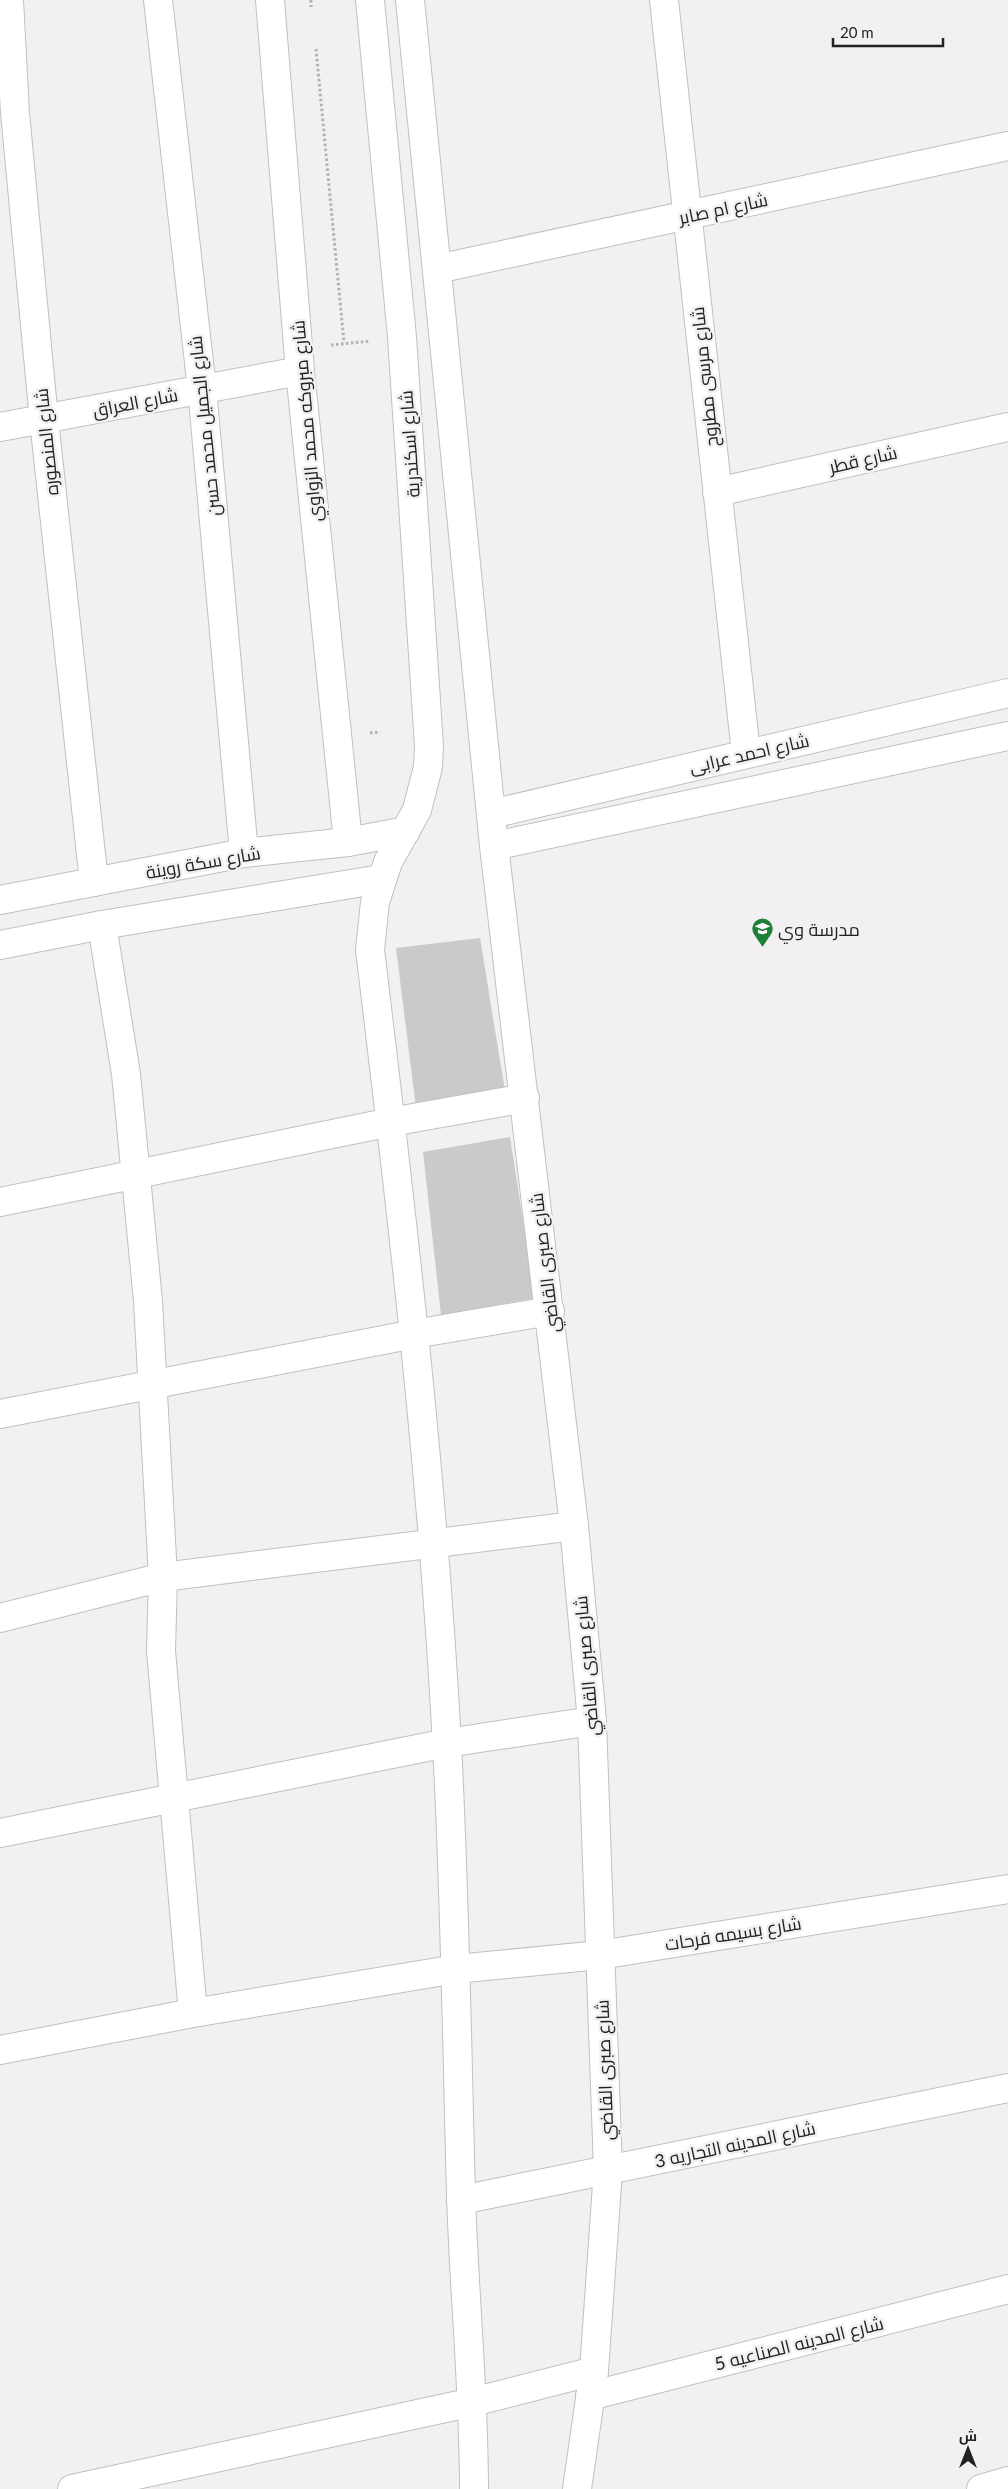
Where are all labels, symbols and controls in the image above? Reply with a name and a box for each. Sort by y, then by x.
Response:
scale bar [833,15,943,47]
text: 20 m [840,23,874,41]
street label: شارع ام صابر [675,188,770,230]
street label: شارع مرسى مطروح [686,306,724,448]
street label: شارع مبروكه محمد الزواوي [286,319,330,523]
street label: شارع الجميل محمد حسن [184,334,226,517]
street label: شارع العراق [90,383,180,423]
street label: شارع المنصوره [29,387,65,497]
street label: شارع اسكندرية [394,390,426,498]
street label: شارع قطر [826,440,900,480]
street label: شارع احمد عرابى [687,729,812,779]
street label: شارع سكة روينة [144,841,263,885]
school or university icon: مدرسة وي [750,917,774,948]
place label: مدرسة وي [778,918,860,944]
street label: شارع صبرى القاضي [524,1191,566,1334]
street label: شارع صبرى القاضي [569,1595,606,1737]
street label: شارع بسيمه فرحات [663,1911,803,1957]
street label: شارع صبرى القاضي [591,1999,620,2141]
street label: شارع المدينه التجاريه 3 [653,2116,818,2174]
street label: شارع المدينه الصناعيه 5 [712,2311,886,2377]
north arrow [943,2424,993,2474]
text: ش [959,2427,977,2445]

